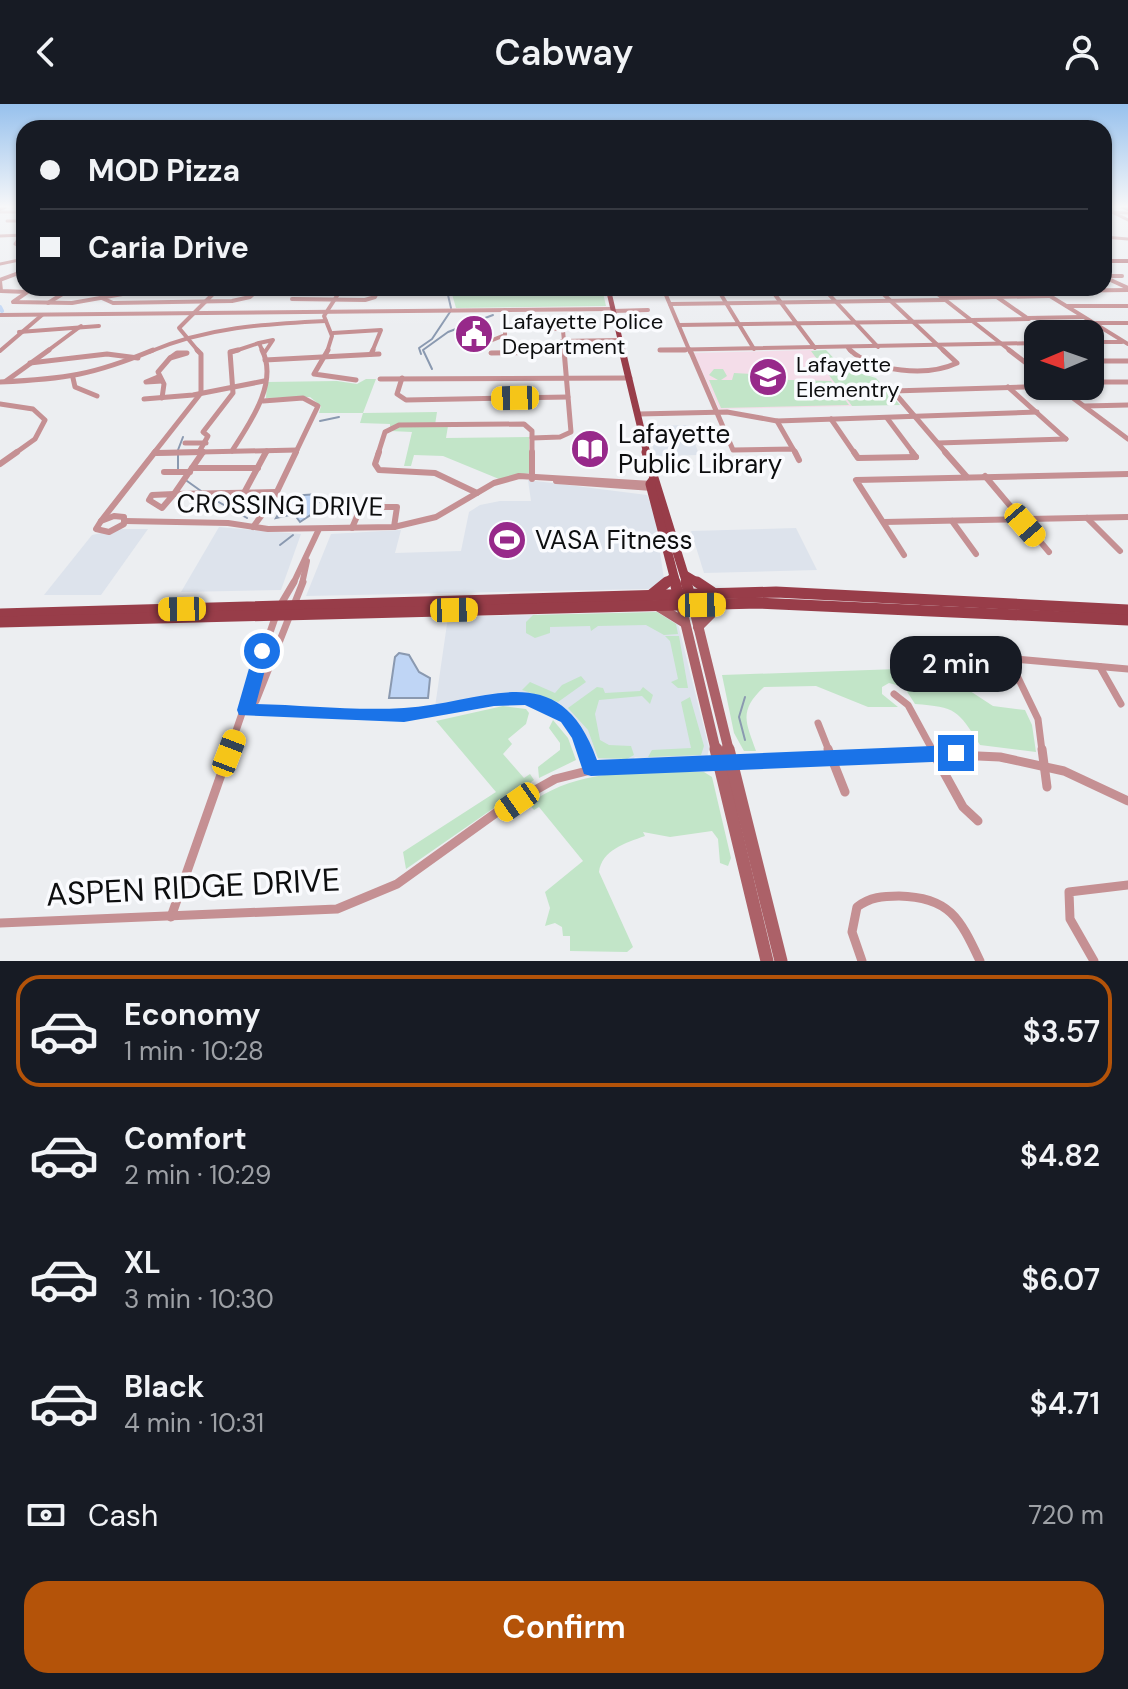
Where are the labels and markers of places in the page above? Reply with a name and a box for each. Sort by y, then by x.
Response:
place label: Lafayette Police Department [502,307,663,361]
public building icon: Lafayette Police Department [453,313,495,355]
place label: Lafayette Elementry [796,350,900,404]
school or university icon: Lafayette Elementry [747,356,789,398]
place label: Lafayette Public Library [618,417,782,481]
library icon: Lafayette Public Library [569,428,611,470]
sports icon: VASA Fitness [486,519,528,561]
place label: VASA Fitness [535,523,693,557]

